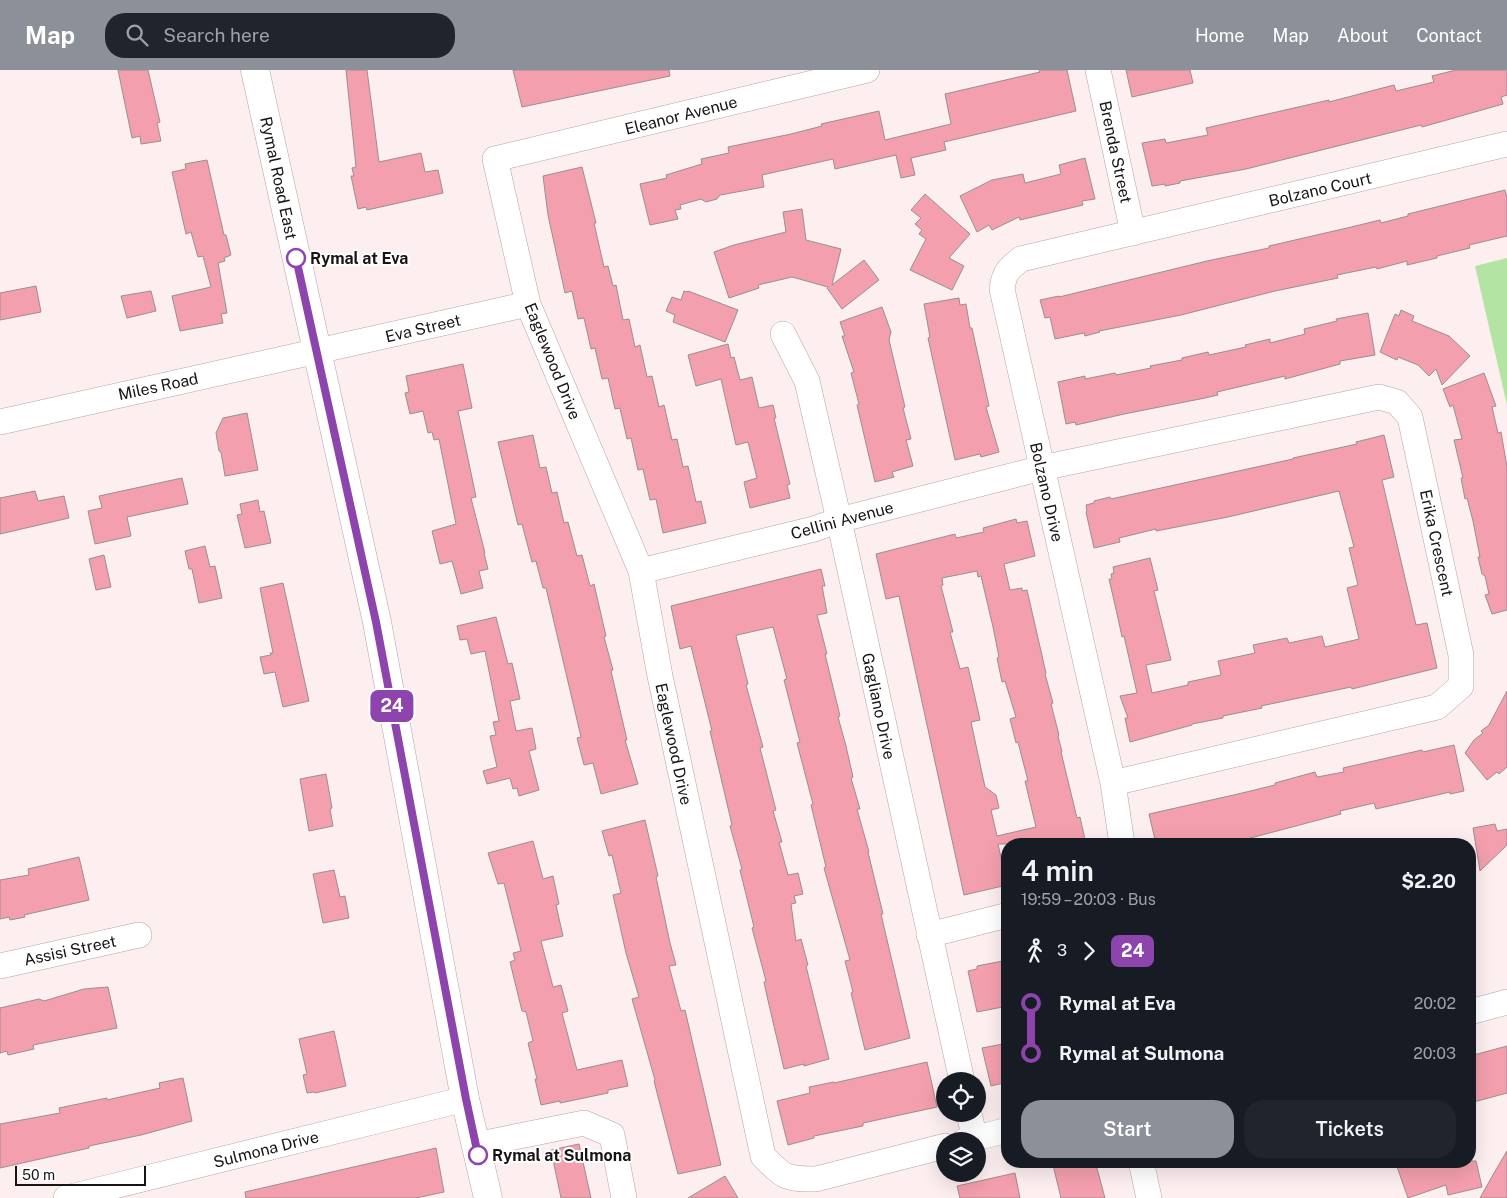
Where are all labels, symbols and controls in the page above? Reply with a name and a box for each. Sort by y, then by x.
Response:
search box [105,13,455,58]
text: Map [25,21,75,49]
icon: search [123,21,151,49]
text: Search here [163,24,270,46]
text: Home [1195,25,1245,46]
text: Map [1273,25,1309,46]
text: About [1337,25,1388,46]
text: Contact [1416,25,1482,46]
street label: Eleanor Avenue [623,92,739,139]
street label: Brenda Street [1095,99,1136,205]
street label: Rymal Road East [256,115,301,241]
street label: Bolzano Court [1267,168,1373,211]
marker: Rymal at Eva [286,248,306,268]
place label: Rymal at Eva [310,249,408,268]
street label: Eaglewood Drive [520,300,585,422]
street label: Eva Street [383,311,463,346]
street label: Miles Road [116,369,200,404]
street label: Bolzano Drive [1026,440,1067,544]
street label: Erika Crescent [1416,488,1457,598]
street label: Cellini Avenue [789,498,896,543]
street label: Gagliano Drive [858,651,899,761]
street label: Eaglewood Drive [651,681,696,807]
line badge: 24 [370,690,414,722]
text: 24 [380,695,404,716]
text: 4 min [1021,854,1094,887]
text: $2.20 [1401,870,1456,892]
text: 19:59 – 20:03 · Bus [1021,890,1156,909]
street label: Assisi Street [22,931,118,970]
icon: walk [1021,937,1049,965]
icon: forward [1075,937,1103,965]
text: 24 [1121,940,1144,961]
text: 3 [1057,941,1067,960]
text: Rymal at Eva [1059,992,1176,1014]
text: 20:02 [1414,994,1456,1013]
text: Rymal at Sulmona [1059,1042,1224,1064]
text: 20:03 [1413,1044,1456,1063]
map controls [936,1072,986,1182]
button: locate [936,1072,986,1122]
button: Start [1021,1100,1234,1158]
button: Tickets [1244,1100,1456,1158]
street label: Sulmona Drive [211,1127,321,1172]
button: layers [936,1132,986,1182]
marker: Rymal at Sulmona [468,1145,488,1165]
place label: Rymal at Sulmona [492,1146,631,1165]
scale bar [15,1163,146,1186]
text: 50 m [22,1167,55,1183]

